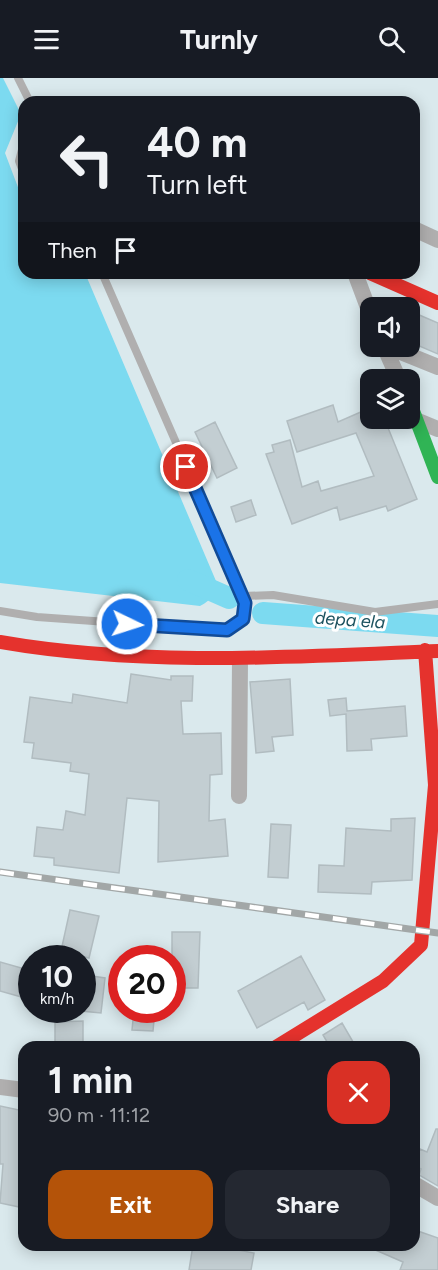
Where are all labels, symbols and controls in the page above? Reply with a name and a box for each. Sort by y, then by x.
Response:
icon: menu [30,23,63,56]
text: Turnly [180,23,258,56]
icon: search [375,23,408,56]
text: 40 m [147,117,247,168]
icon: left [48,120,126,198]
text: Turn left [147,168,247,201]
icon: arrive [109,234,142,267]
text: Then [48,237,97,264]
map controls [360,297,420,429]
button: sound [360,297,420,357]
button: layers [360,369,420,429]
pin [160,441,211,492]
icon: arrive [169,450,202,483]
position arrow [95,592,159,656]
water label: depa ela [314,607,386,633]
speed limit sign: 20 [108,945,186,1023]
text: 10 [41,958,73,995]
text: km/h [40,990,74,1008]
text: 1 min [48,1059,133,1102]
button: close [327,1061,390,1124]
text: 90 m · 11:12 [48,1103,150,1127]
button: Exit [48,1170,213,1239]
button: Share [225,1170,390,1239]

